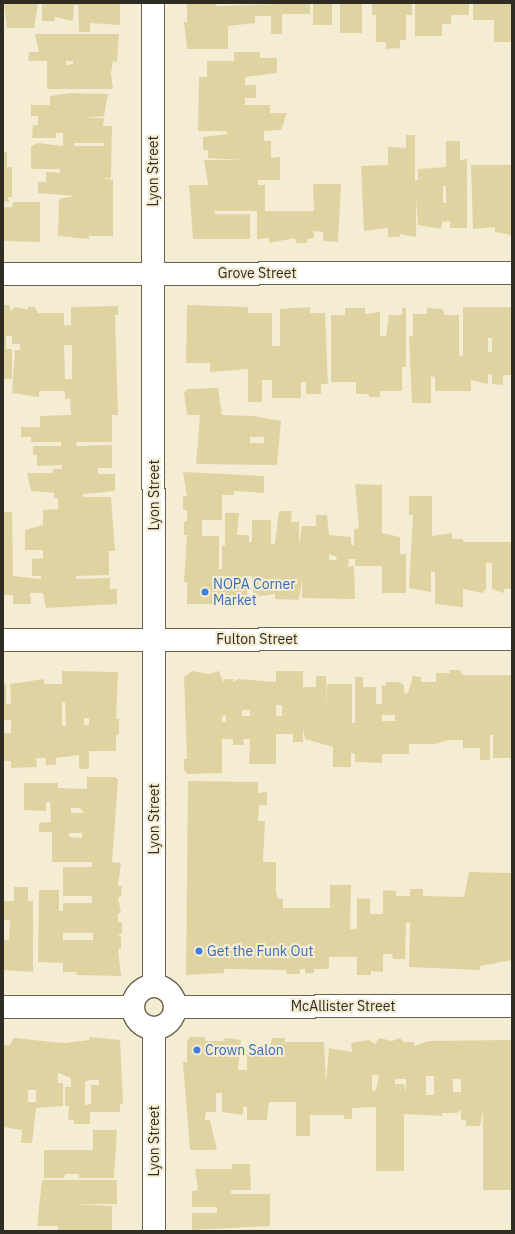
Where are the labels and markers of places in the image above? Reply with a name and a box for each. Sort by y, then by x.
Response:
place label: NOPA Corner Market [213,576,295,608]
marker: NOPA Corner Market [200,587,210,597]
place label: Get the Funk Out [207,943,313,959]
marker: Get the Funk Out [194,946,204,956]
place label: Crown Salon [205,1042,284,1058]
marker: Crown Salon [192,1045,202,1055]

